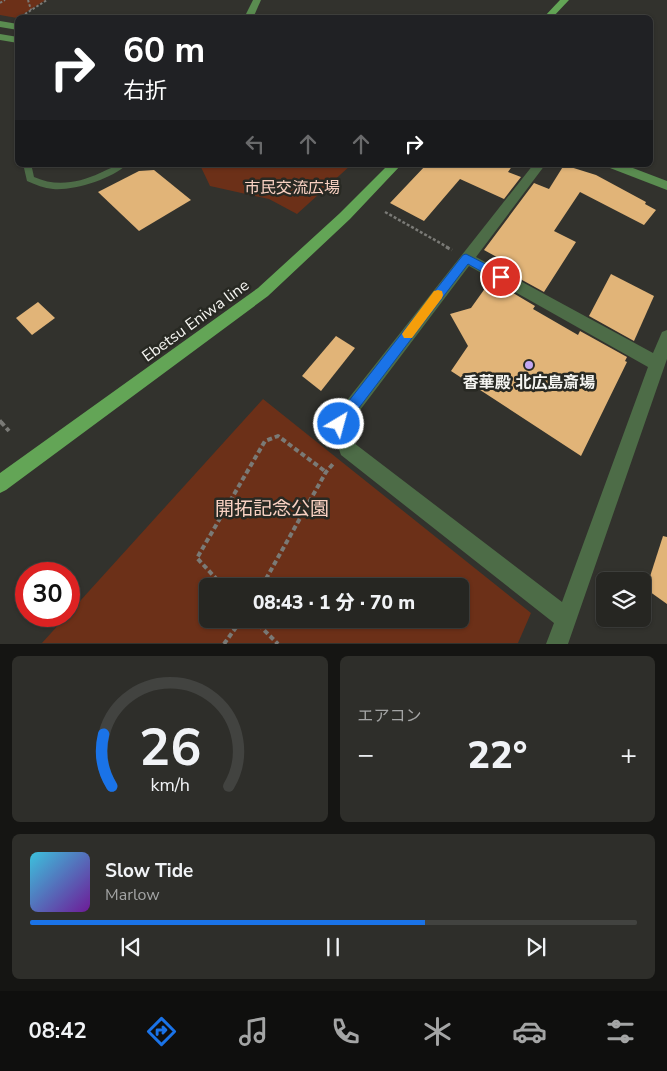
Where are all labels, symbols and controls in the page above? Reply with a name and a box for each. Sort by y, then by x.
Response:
text: 60 m [123,27,205,74]
icon: right [40,35,105,100]
text: 右折 [123,76,167,106]
icon: left [241,130,269,158]
icon: ahead [294,130,322,158]
icon: ahead [347,130,375,158]
icon: right [400,130,428,158]
park label: 市民交流広場 [244,177,340,199]
pin [480,256,522,298]
icon: arrive [487,263,515,291]
street label: Ebetsu Eniwa line [137,274,254,367]
marker: 香華殿 北広島斎場 [523,359,535,371]
place label: 香華殿 北広島斎場 [463,372,595,394]
position arrow [312,397,364,449]
park label: 開拓記念公園 [215,496,329,522]
speed limit sign: 30 [15,562,80,627]
map controls [596,572,651,627]
button: layers [596,572,651,627]
text: 08:43 · 1 分 · 70 m [253,590,415,616]
text: エアコン [358,705,422,727]
text: 26 [139,712,201,783]
text: 22° [467,730,527,781]
text: − [358,736,374,774]
text: + [620,736,637,774]
text: km/h [150,773,189,797]
text: Slow Tide [105,858,193,884]
text: Marlow [105,884,160,906]
icon: previous [117,933,145,961]
icon: pause [319,933,347,961]
icon: next [522,933,550,961]
icon: directions [144,1014,179,1049]
icon: music [236,1014,271,1049]
icon: phone [328,1014,363,1049]
icon: climate [420,1014,455,1049]
icon: car [512,1014,547,1049]
icon: filters [603,1014,638,1049]
text: 08:42 [28,1016,87,1046]

